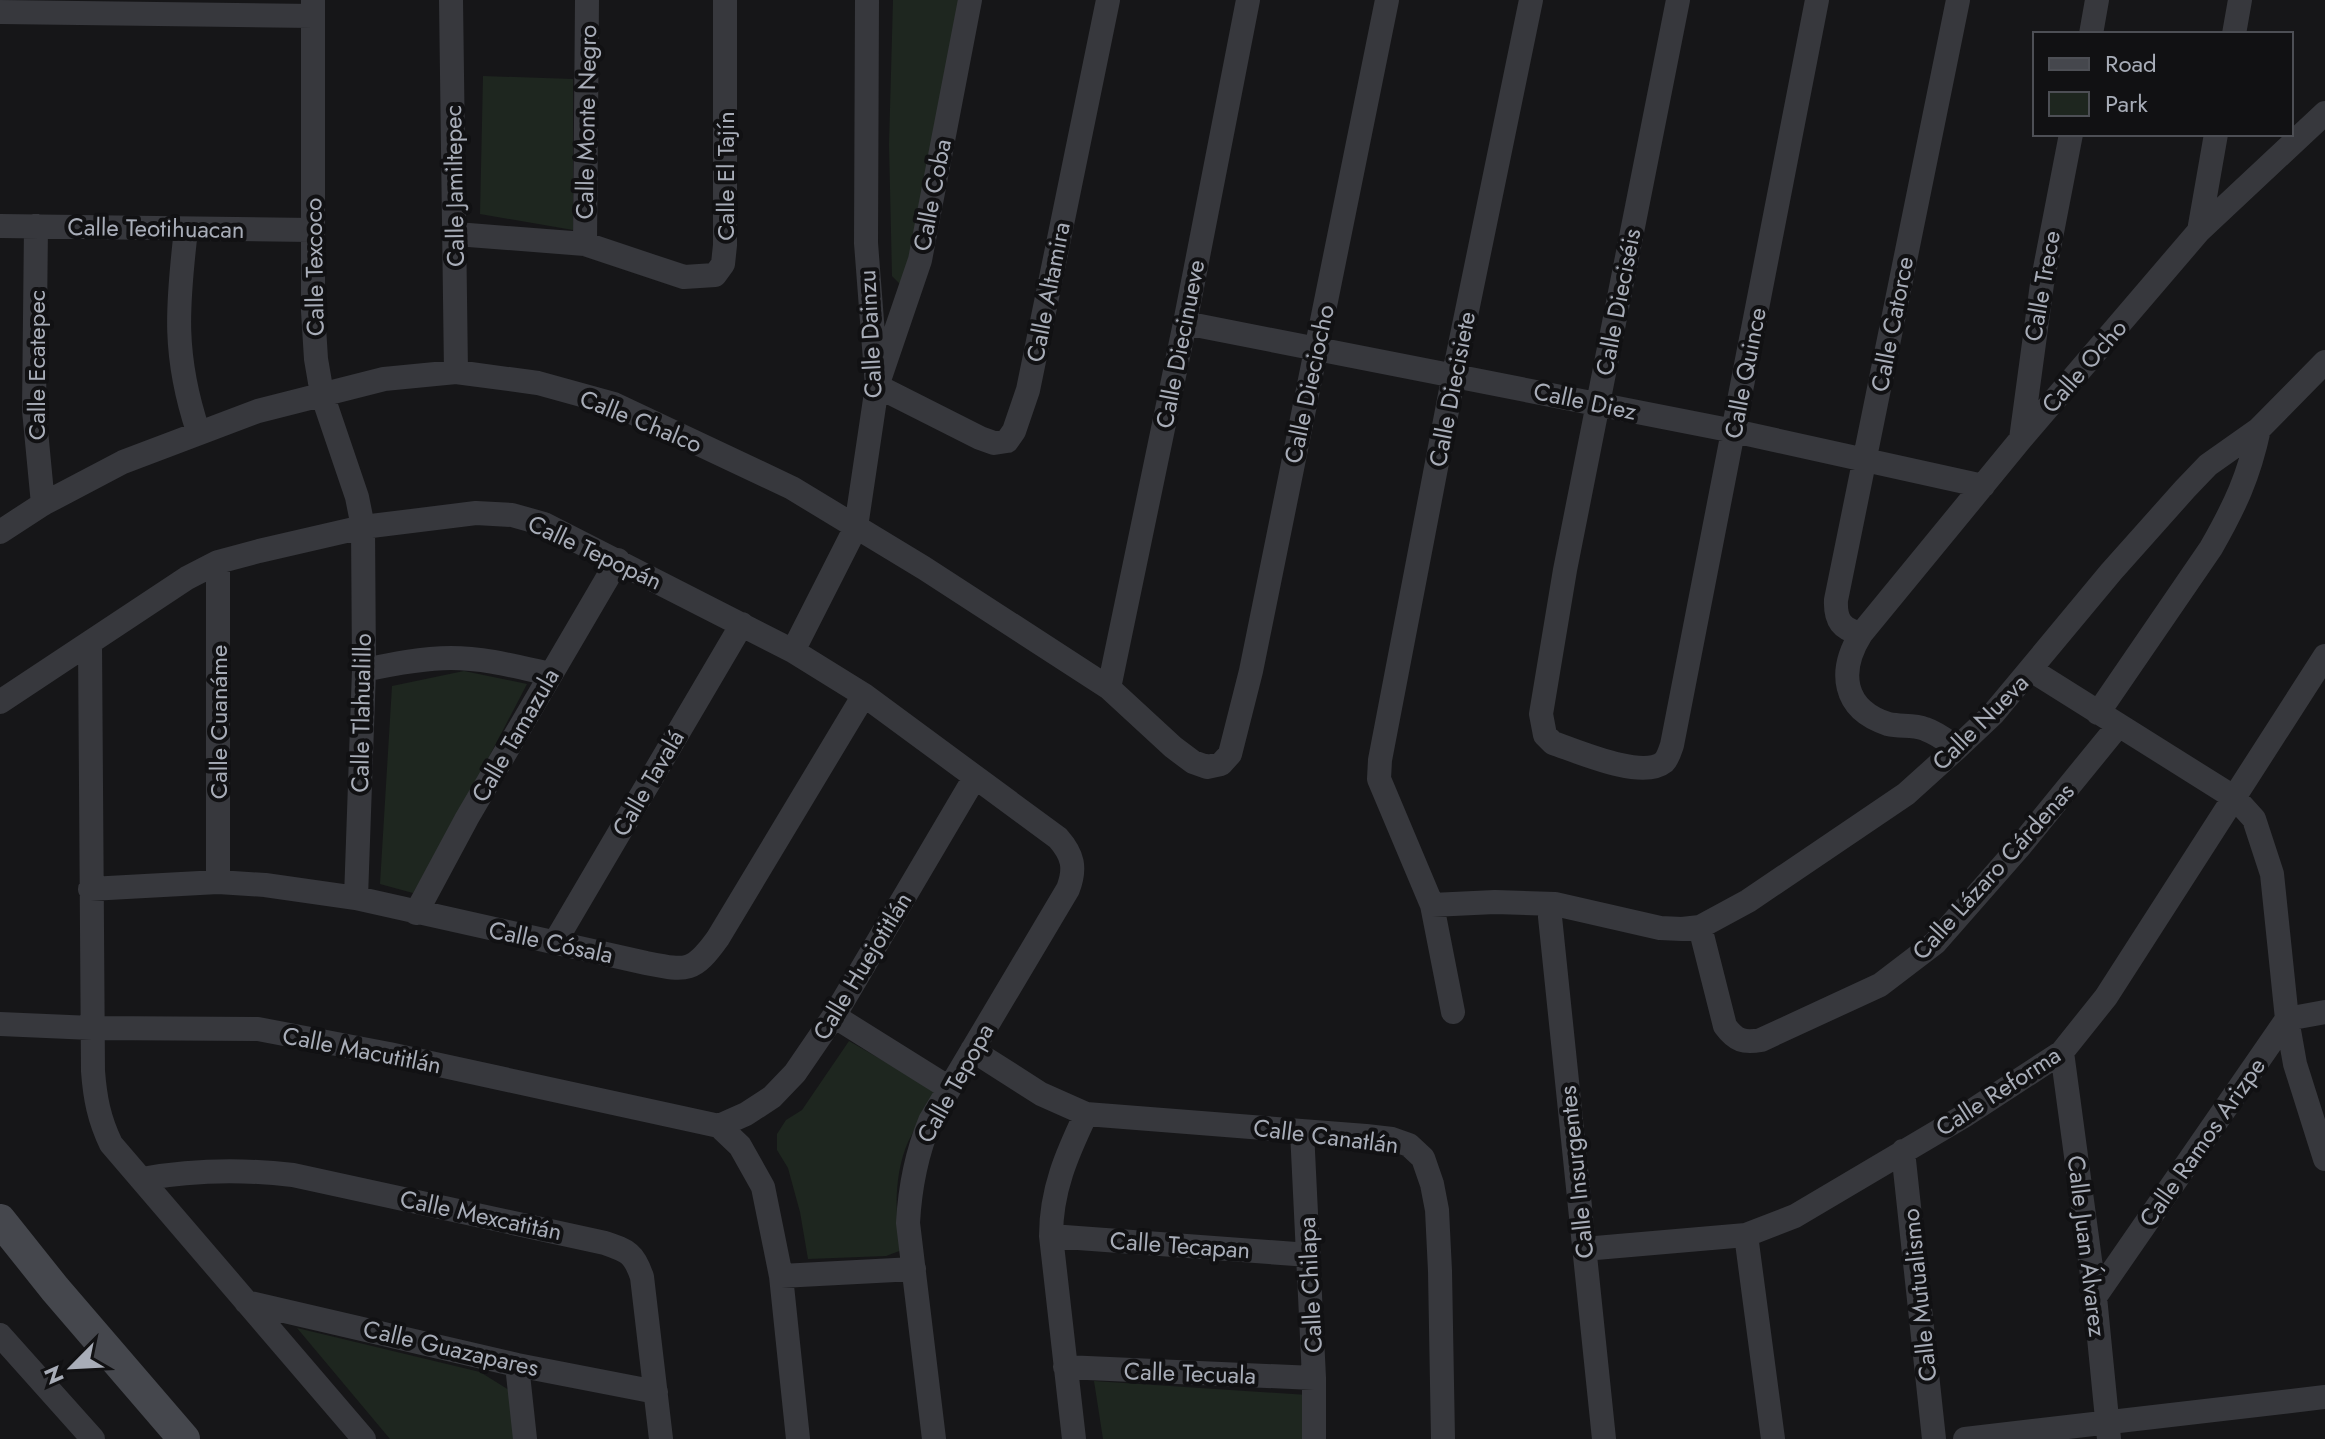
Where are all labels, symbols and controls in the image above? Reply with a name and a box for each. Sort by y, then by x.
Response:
street label: Calle Monte Negro [567,24,605,220]
legend [2033,32,2293,136]
text: Road [2105,46,2157,81]
text: Park [2105,86,2148,121]
street label: Calle Jamiltepec [435,105,473,267]
street label: Calle El Tajín [708,111,743,241]
street label: Calle Coba [904,136,960,254]
street label: Calle Texcoco [295,198,333,336]
street label: Calle Teotihuacan [67,209,245,247]
street label: Calle Altamira [1017,219,1079,365]
street label: Calle Dieciséis [1587,225,1649,379]
street label: Calle Trece [2015,228,2069,344]
street label: Calle Catorce [1862,253,1922,395]
street label: Calle Diecinueve [1147,257,1213,431]
street label: Calle Dainzu [849,269,891,399]
street label: Calle Ecatepec [19,290,54,440]
street label: Calle Dieciocho [1275,301,1343,467]
street label: Calle Quince [1715,304,1775,442]
street label: Calle Diecisiete [1420,308,1484,470]
street label: Calle Ocho [2033,311,2135,421]
street label: Calle Diez [1530,373,1640,429]
street label: Calle Chalco [575,381,707,461]
street label: Calle Tepopán [522,506,668,598]
street label: Calle Tlahualillo [342,633,380,793]
street label: Calle Cuanáme [201,645,236,799]
street label: Calle Tamazula [462,661,568,809]
street label: Calle Nueva [1924,666,2036,778]
street label: Calle Tavalá [603,723,693,843]
street label: Calle Lázaro Cárdenas [1904,775,2082,967]
street label: Calle Huejotitlán [804,885,920,1047]
street label: Calle Cósala [486,912,616,972]
street label: Calle Macutitlán [280,1017,444,1083]
street label: Calle Tepopa [908,1017,1002,1149]
street label: Calle Reforma [1929,1037,2067,1145]
street label: Calle Ramos Arizpe [2130,1050,2274,1234]
street label: Calle Insurgentes [1550,1084,1602,1260]
street label: Calle Canatlán [1251,1110,1401,1162]
street label: Calle Juan Álvarez [2058,1153,2116,1339]
street label: Calle Mexcatitán [397,1181,565,1249]
street label: Calle Mutualismo [1893,1207,1945,1383]
street label: Calle Chilapa [1289,1216,1331,1354]
street label: Calle Tecapan [1109,1223,1251,1267]
street label: Calle Guazapares [360,1311,542,1385]
north arrow [32,1327,112,1407]
street label: Calle Tecuala [1123,1353,1257,1393]
text: N [36,1361,72,1390]

